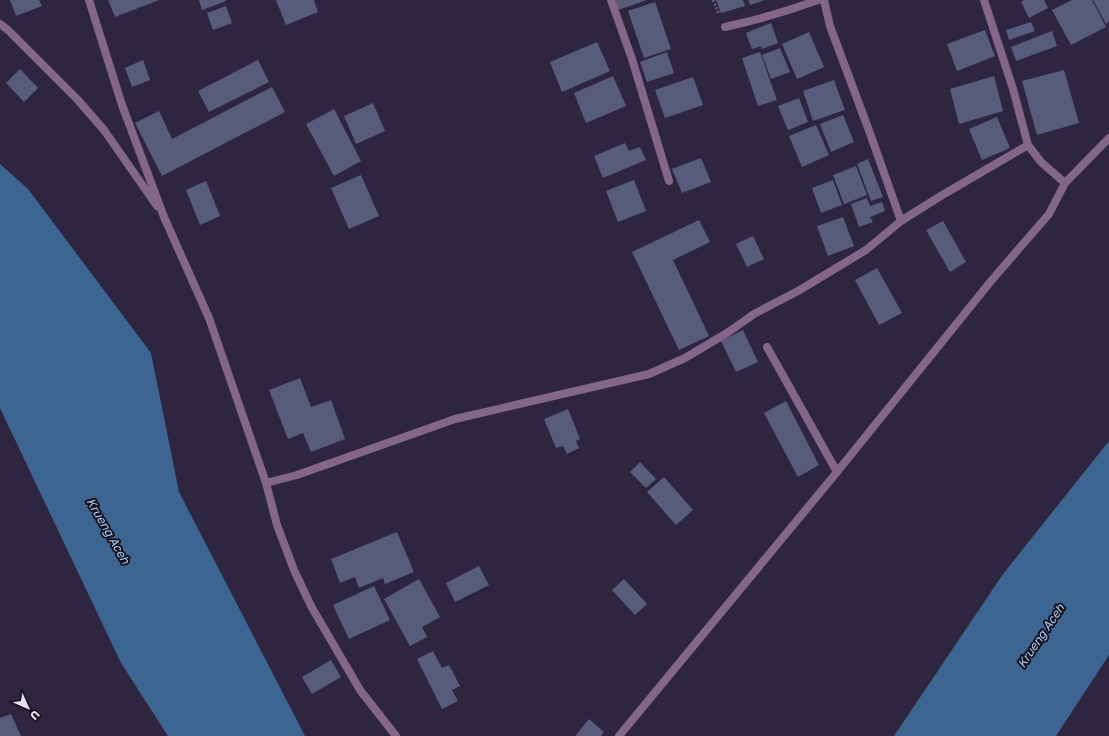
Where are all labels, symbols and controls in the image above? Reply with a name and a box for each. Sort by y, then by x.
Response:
water label: Krueng Aceh [84,495,134,567]
water label: Krueng Aceh [1014,600,1068,670]
north arrow [8,688,48,728]
text: U [28,708,43,723]

